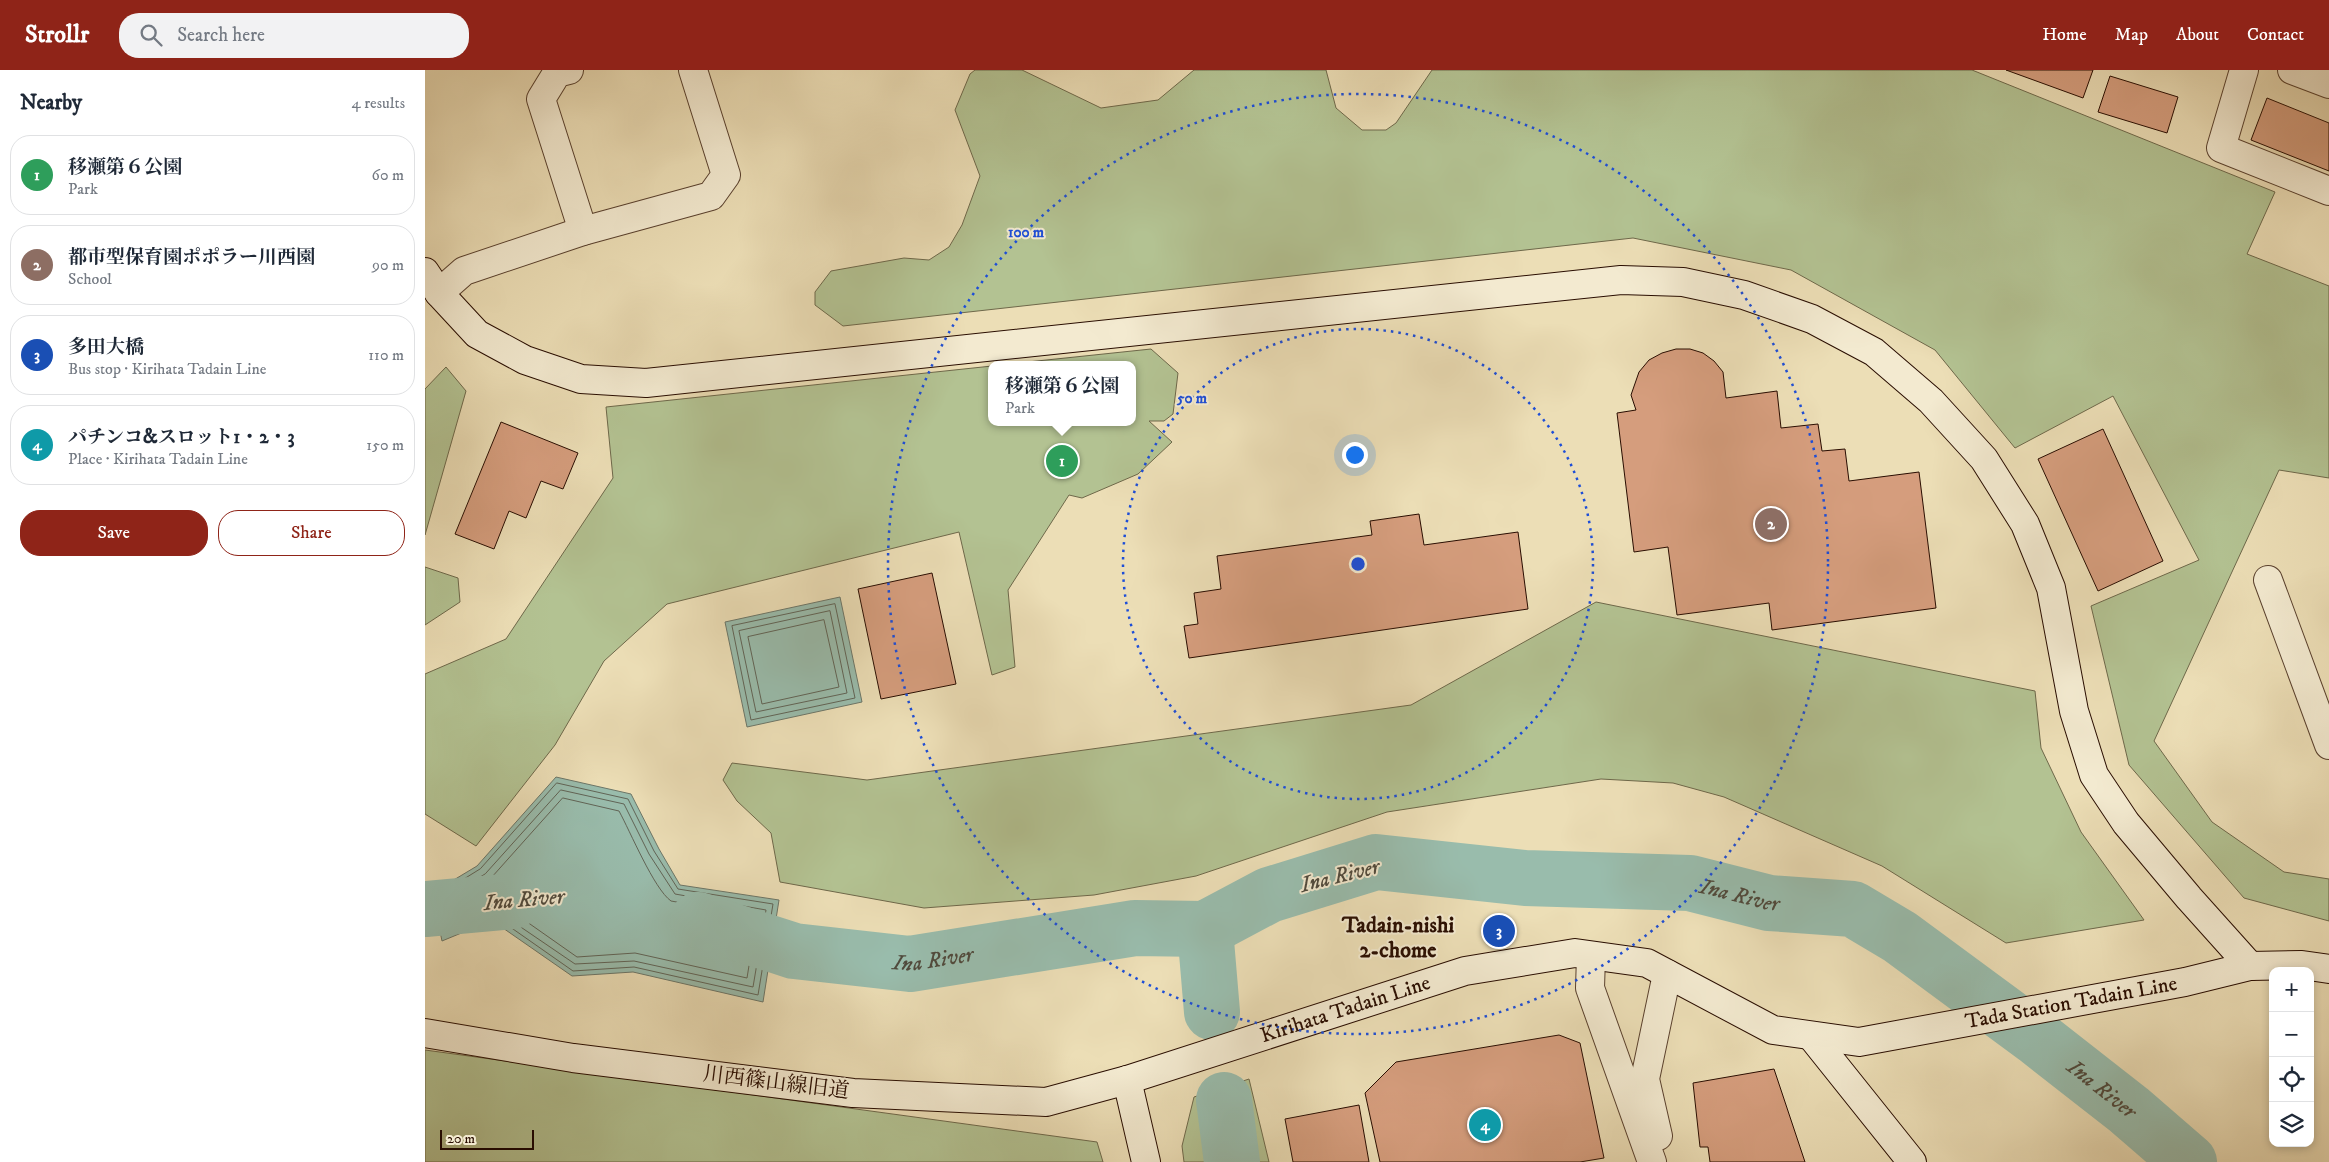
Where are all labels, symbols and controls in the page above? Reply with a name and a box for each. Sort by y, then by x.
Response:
search box [119,13,469,58]
text: Strollr [25,20,89,50]
icon: search [137,21,165,49]
text: Search here [177,24,265,47]
text: Home [2042,24,2087,46]
text: Map [2115,24,2148,46]
text: About [2176,24,2219,46]
text: Contact [2247,24,2304,46]
text: Nearby [20,90,82,116]
text: 4 results [352,93,405,113]
text: 移瀬第６公園 [68,156,182,179]
text: 1 [34,165,40,185]
text: 60 m [372,165,404,185]
text: Park [68,179,98,199]
text: 100 m [1008,223,1045,242]
text: 都市型保育園ポポラー川西園 [68,246,315,269]
text: 2 [33,255,41,275]
text: 90 m [372,255,404,275]
text: School [68,269,112,289]
text: 多田大橋 [68,336,144,359]
text: 3 [34,345,40,365]
text: 110 m [368,345,404,365]
text: Bus stop · Kirihata Tadain Line [68,359,266,379]
popup [988,361,1136,426]
text: 移瀬第６公園 [1005,375,1119,398]
text: 50 m [1176,389,1208,408]
text: Park [1005,398,1035,418]
text: パチンコ&スロット1・2・3 [68,426,295,449]
text: 4 [32,435,42,455]
text: 150 m [366,435,404,455]
pin: 1 [1046,442,1078,480]
your location [1342,442,1368,468]
text: Place · Kirihata Tadain Line [68,449,248,469]
pin: 2 [1755,505,1787,543]
button: Save [20,510,208,556]
button: Share [218,510,405,556]
centre of rings [1349,555,1367,573]
water label: Ina River [1296,853,1384,899]
water label: Ina River [1695,872,1782,917]
water label: Ina River [481,883,568,917]
district label: Tadain-nishi 2-chome [1341,912,1454,964]
pin: 3 [1483,912,1515,950]
water label: Ina River [890,940,977,978]
map controls [2269,967,2314,1147]
button: + [2269,967,2314,1012]
street label: Kirihata Tadain Line [1257,970,1434,1049]
street label: Tada Station Tadain Line [1963,971,2180,1035]
button: − [2269,1012,2314,1057]
water label: Ina River [2060,1052,2144,1126]
button: locate [2269,1057,2314,1102]
street label: 川西篠山線旧道 [701,1061,851,1105]
button: layers [2269,1102,2314,1147]
pin: 4 [1469,1106,1501,1144]
scale bar [440,1127,534,1150]
text: 20 m [447,1130,475,1148]

